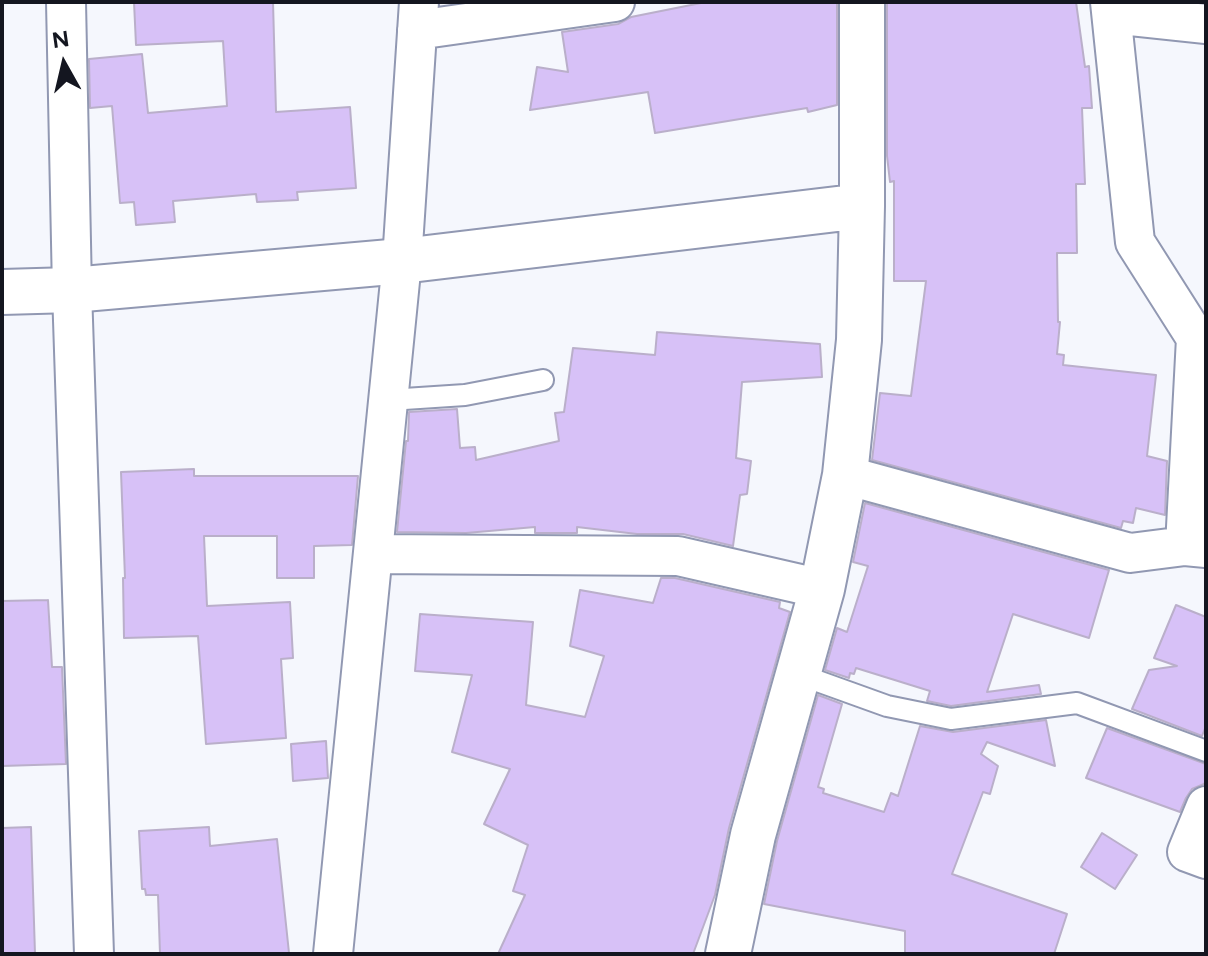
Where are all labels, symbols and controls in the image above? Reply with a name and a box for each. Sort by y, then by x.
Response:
north arrow [24,24,104,104]
text: N [50,25,71,54]

